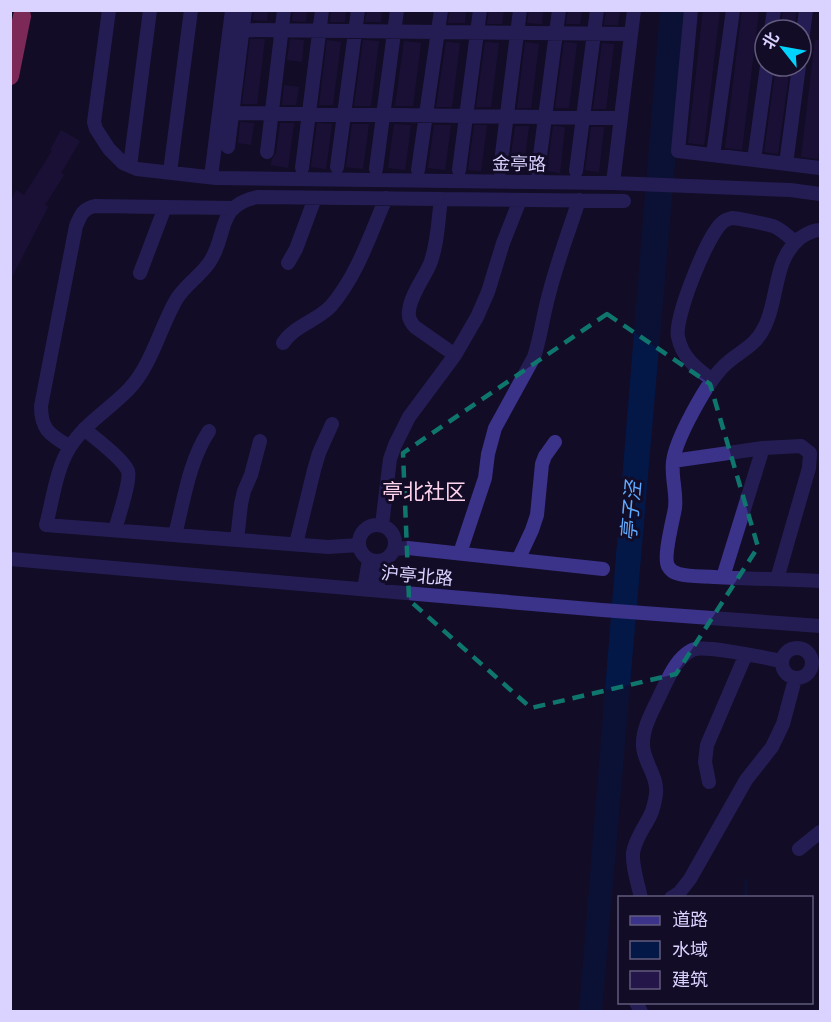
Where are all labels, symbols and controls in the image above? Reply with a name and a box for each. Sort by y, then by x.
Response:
north arrow [753,18,813,78]
text: 北 [758,29,784,53]
street label: 金亭路 [492,153,546,175]
water label: 亭子泾 [616,478,647,542]
district label: 亭北社区 [382,479,466,505]
street label: 沪亭北路 [380,562,454,590]
legend [618,896,813,1004]
text: 道路 [672,909,708,931]
text: 水域 [672,939,708,961]
text: 建筑 [672,969,708,991]

